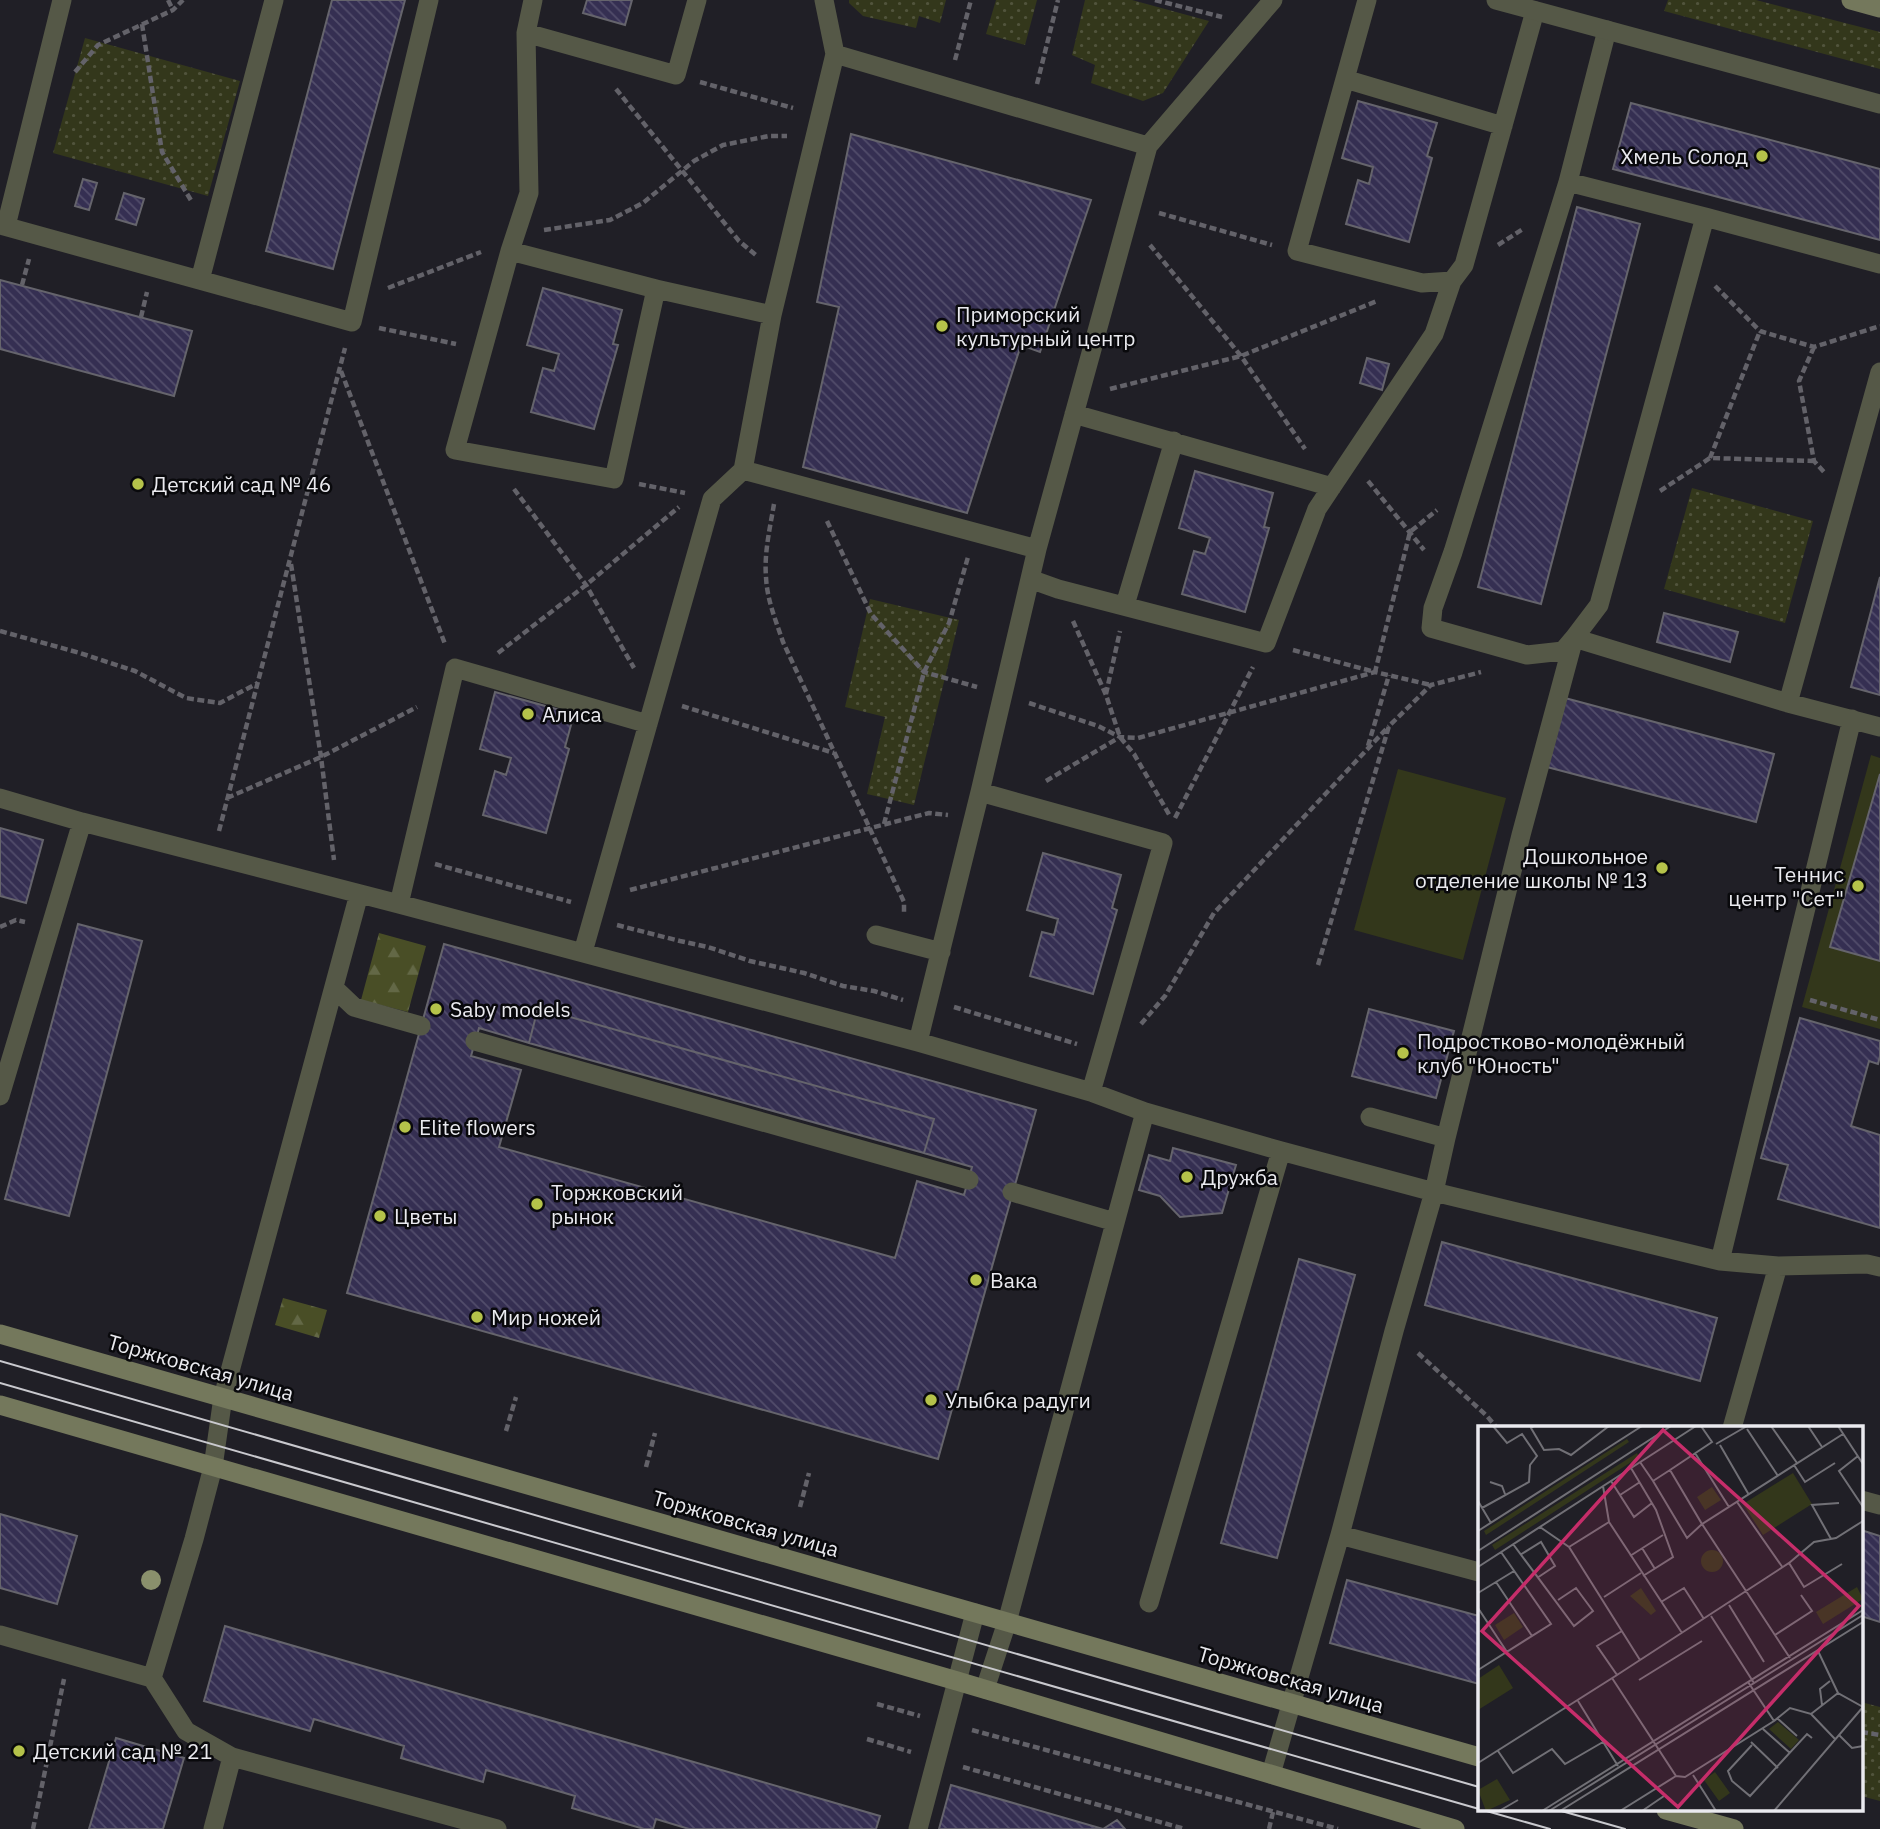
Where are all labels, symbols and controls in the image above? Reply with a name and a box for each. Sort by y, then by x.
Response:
place label: Хмель Солод [1620,142,1748,170]
marker: Хмель Солод [1754,148,1770,164]
place label: Приморский культурный центр [956,300,1135,352]
marker: Приморский культурный центр [934,318,950,334]
place label: Детский сад № 46 [152,470,331,498]
marker: Детский сад № 46 [130,476,146,492]
place label: Алиса [542,700,602,728]
marker: Алиса [520,706,536,722]
place label: Дошкольное отделение школы № 13 [1415,842,1648,894]
marker: Дошкольное отделение школы № 13 [1654,860,1670,876]
place label: Теннис центр "Сет" [1728,860,1844,912]
marker: Теннис центр "Сет" [1850,878,1866,894]
place label: Saby models [450,995,571,1023]
marker: Saby models [428,1001,444,1017]
place label: Подростково-молодёжный клуб "Юность" [1417,1027,1685,1079]
marker: Подростково-молодёжный клуб "Юность" [1395,1045,1411,1061]
place label: Elite flowers [419,1113,536,1141]
marker: Elite flowers [397,1119,413,1135]
place label: Дружба [1201,1163,1278,1191]
marker: Дружба [1179,1169,1195,1185]
place label: Торжковский рынок [551,1178,683,1230]
marker: Торжковский рынок [529,1196,545,1212]
place label: Цветы [394,1202,457,1230]
marker: Цветы [372,1208,388,1224]
place label: Вака [990,1266,1037,1294]
marker: Вака [968,1272,984,1288]
place label: Мир ножей [491,1303,601,1331]
marker: Мир ножей [469,1309,485,1325]
street label: Торжковская улица [105,1327,297,1407]
place label: Улыбка радуги [945,1386,1091,1414]
marker: Улыбка радуги [923,1392,939,1408]
inset map [1478,1426,1862,1812]
street label: Торжковская улица [650,1483,842,1563]
street label: Торжковская улица [1195,1639,1387,1719]
place label: Детский сад № 21 [33,1737,212,1765]
marker: Детский сад № 21 [11,1743,27,1759]

